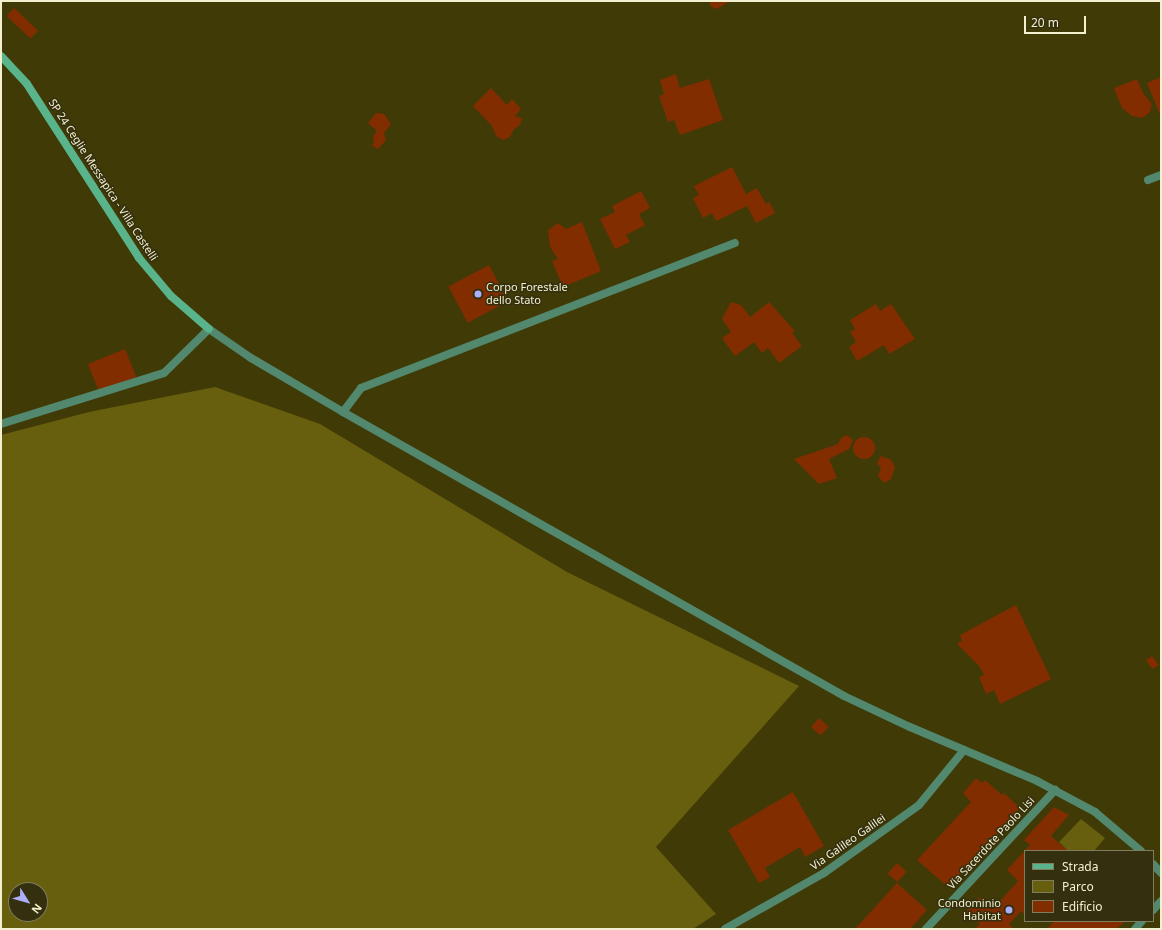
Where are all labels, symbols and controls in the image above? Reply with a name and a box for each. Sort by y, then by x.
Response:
scale bar [1026,8,1088,34]
text: 20 m [1031,14,1059,31]
street label: SP 24 Ceglie Messapica - Villa Castelli [46,97,160,263]
place label: Corpo Forestale dello Stato [486,281,568,307]
marker: Corpo Forestale dello Stato [473,289,483,299]
street label: Via Sacerdote Paolo Lisi [945,794,1037,892]
street label: Via Galileo Galilei [808,811,888,873]
legend [1024,850,1154,922]
text: Strada [1062,858,1098,875]
text: Parco [1062,878,1094,895]
north arrow [8,882,48,922]
place label: Condominio Habitat [938,897,1001,923]
text: Edificio [1062,898,1103,915]
text: N [29,901,46,917]
marker: Condominio Habitat [1004,905,1014,915]

